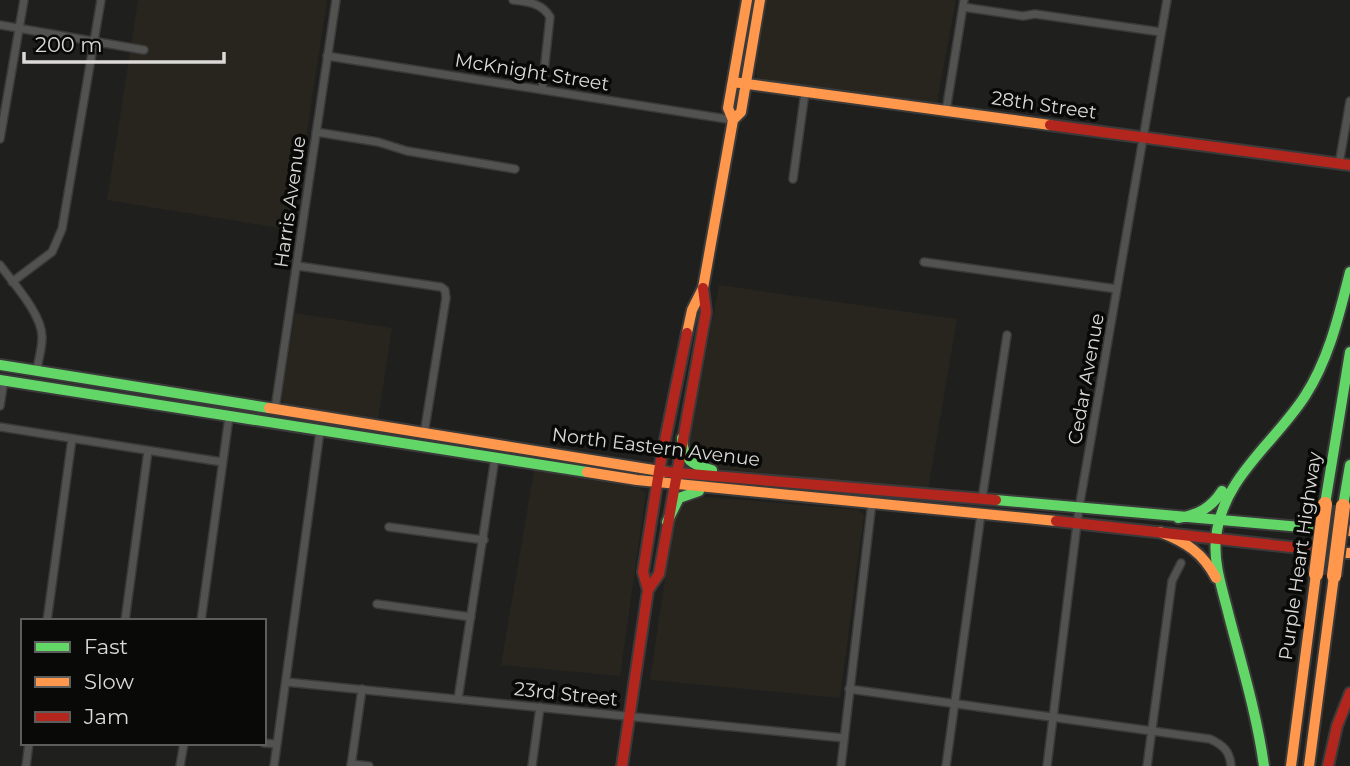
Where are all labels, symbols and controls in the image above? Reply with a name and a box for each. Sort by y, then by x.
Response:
scale bar [24,21,224,65]
text: 200 m [35,32,102,57]
street label: McKnight Street [453,48,611,96]
street label: 28th Street [990,86,1098,124]
street label: Harris Avenue [269,135,311,269]
street label: Cedar Avenue [1063,312,1109,446]
street label: North Eastern Avenue [551,423,761,471]
street label: Purple Heart Highway [1274,449,1326,662]
legend [21,619,266,745]
text: Fast [84,634,128,659]
text: Slow [84,669,134,694]
street label: 23rd Street [513,677,619,711]
text: Jam [83,704,129,729]

